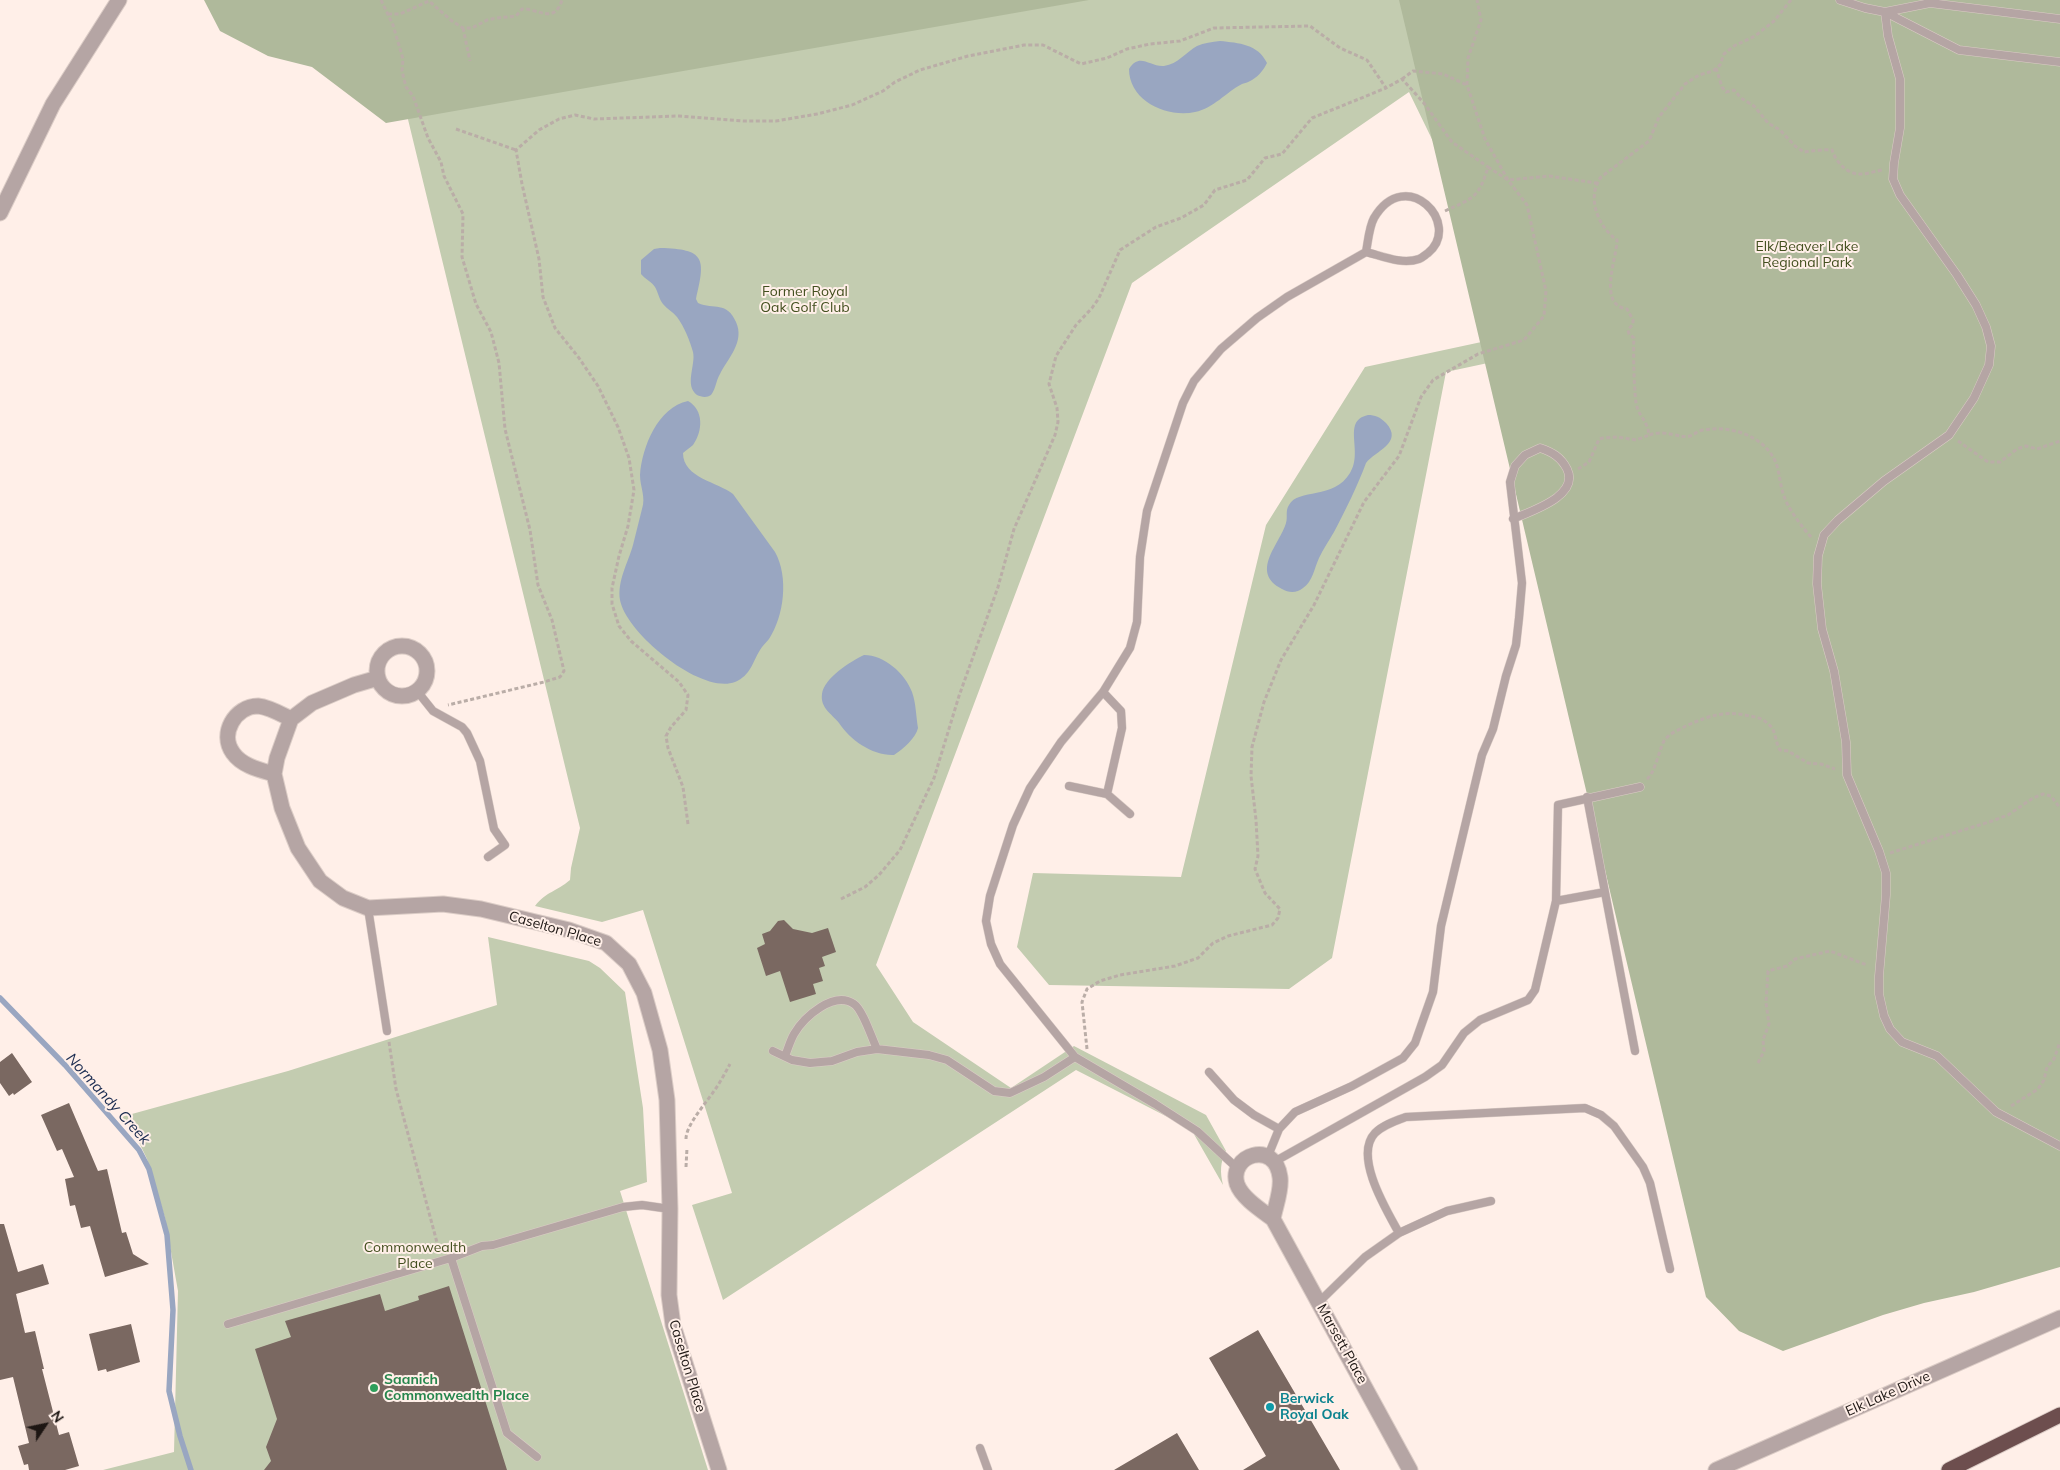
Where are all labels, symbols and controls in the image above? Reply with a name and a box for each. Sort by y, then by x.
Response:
park label: Elk/Beaver Lake Regional Park [1756,239,1858,272]
park label: Former Royal Oak Golf Club [760,284,850,316]
street label: Caselton Place [507,908,603,950]
water label: Normandy Creek [62,1050,154,1148]
park label: Commonwealth Place [364,1240,466,1272]
street label: Marsett Place [1313,1301,1371,1387]
street label: Caselton Place [665,1318,709,1414]
street label: Elk Lake Drive [1843,1368,1933,1420]
place label: Saanich Commonwealth Place [384,1372,529,1404]
marker: Saanich Commonwealth Place [368,1382,380,1394]
place label: Berwick Royal Oak [1280,1391,1349,1424]
north arrow [20,1400,70,1450]
marker: Berwick Royal Oak [1264,1401,1276,1413]
text: N [47,1407,68,1426]

